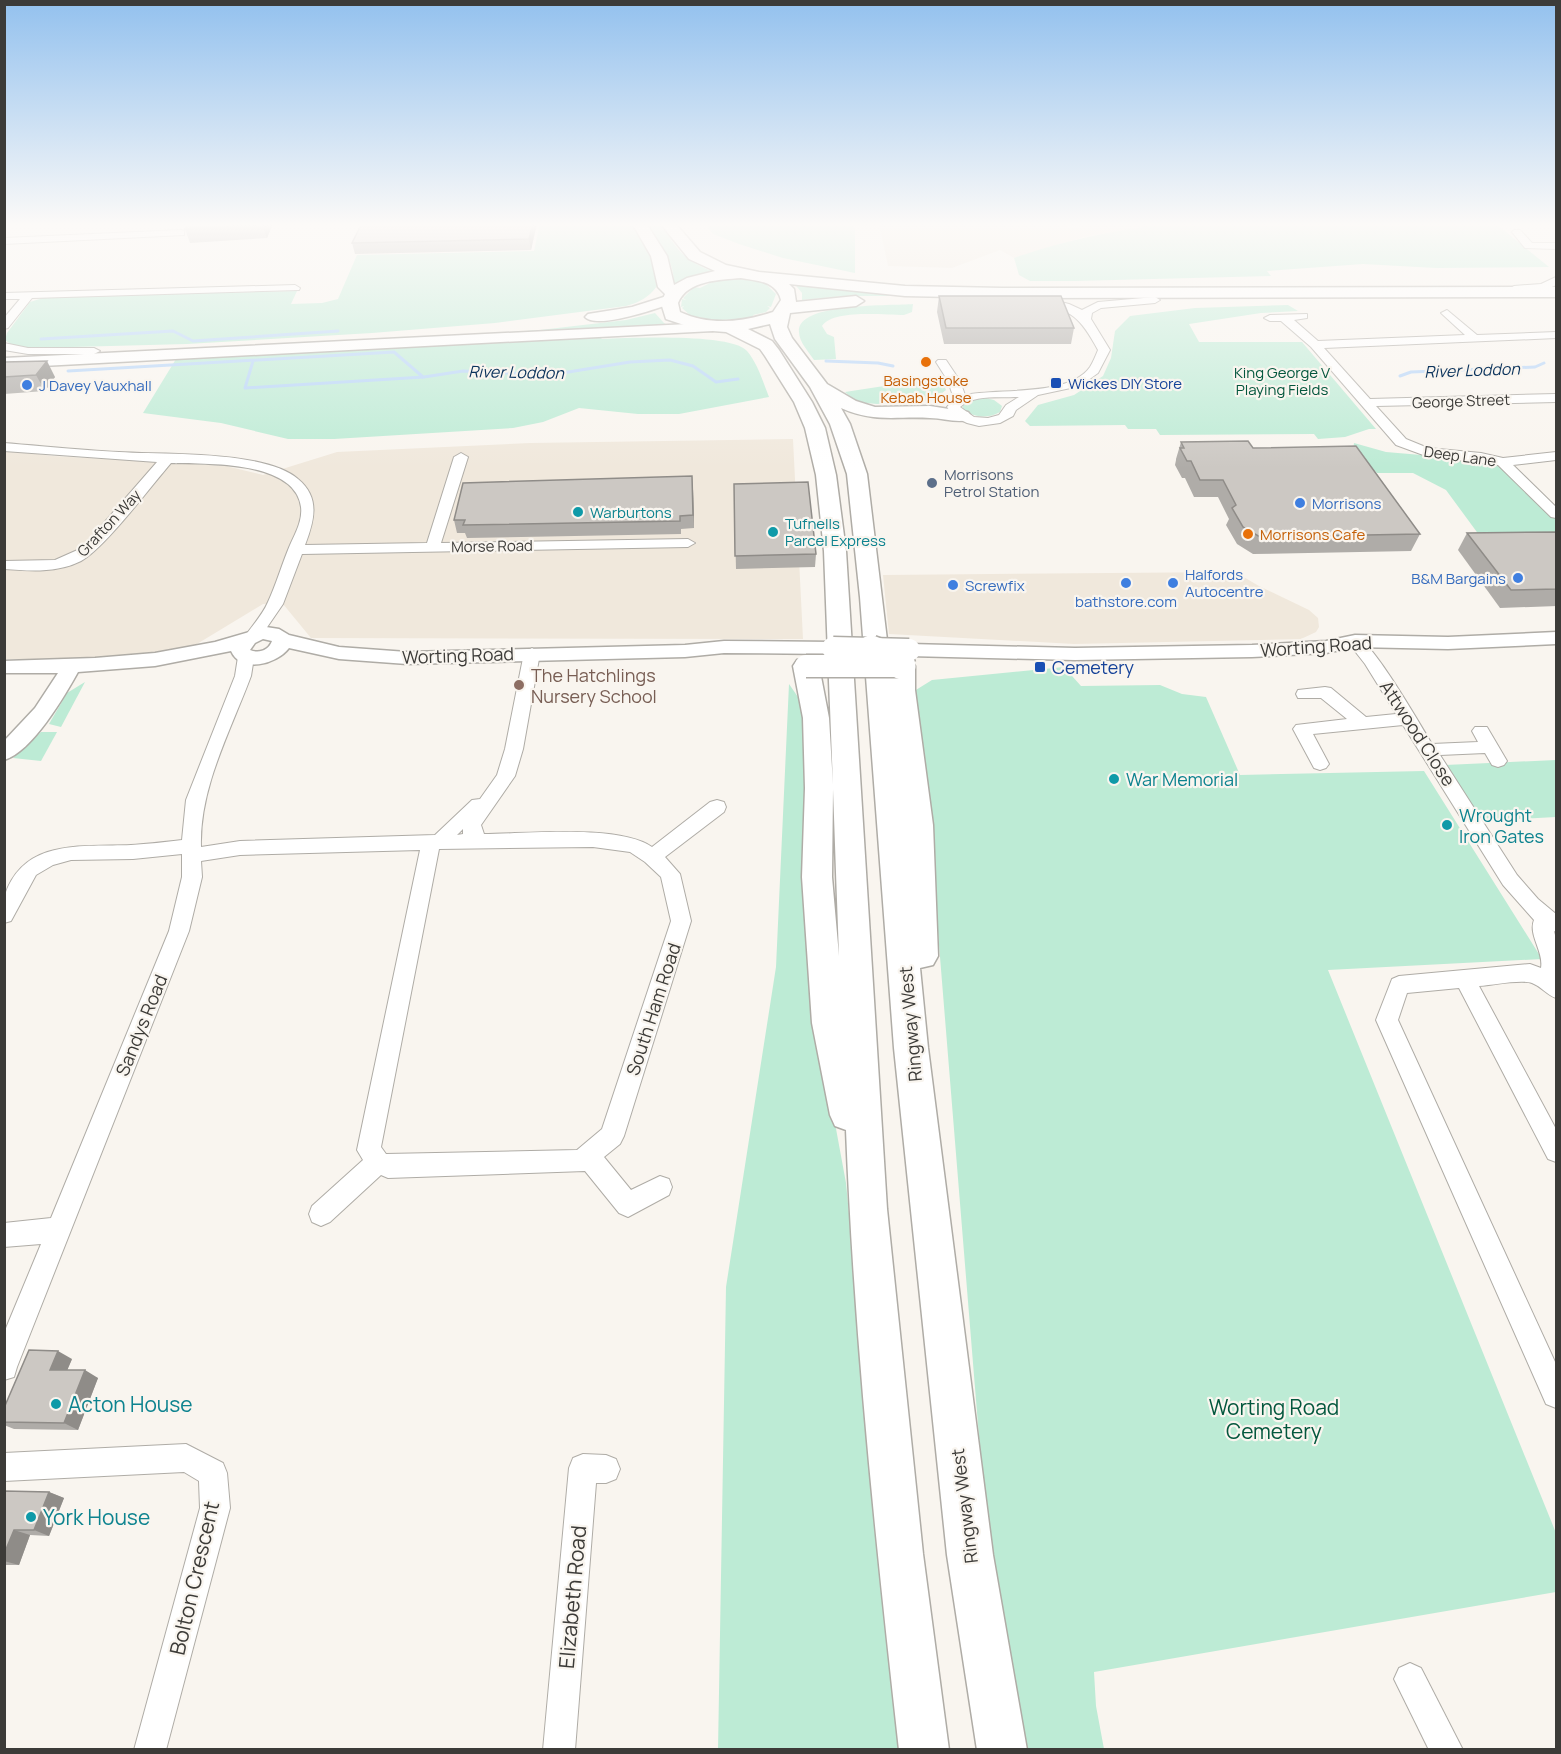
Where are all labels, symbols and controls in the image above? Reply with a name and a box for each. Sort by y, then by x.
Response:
marker: Basingstoke Kebab House [919,355,933,369]
water label: River Loddon [1424,357,1521,383]
water label: River Loddon [468,360,564,384]
park label: King George V Playing Fields [1234,362,1330,400]
place label: Basingstoke Kebab House [881,370,972,408]
place label: Wickes DIY Store [1068,373,1182,394]
place label: J Davey Vauxhall [39,375,152,396]
marker: Wickes DIY Store [1049,376,1063,390]
marker: J Davey Vauxhall [20,378,34,392]
street label: George Street [1412,389,1510,413]
street label: Deep Lane [1422,441,1498,472]
place label: Morrisons Petrol Station [944,464,1039,502]
marker: Morrisons Petrol Station [925,476,939,490]
street label: Grafton Way [72,485,146,561]
place label: Morrisons [1312,493,1381,514]
marker: Morrisons [1293,496,1307,510]
place label: Warburtons [590,502,672,523]
marker: Warburtons [571,505,585,519]
place label: Tufnells Parcel Express [785,513,886,551]
place label: Morrisons Cafe [1260,524,1365,545]
marker: Tufnells Parcel Express [766,525,780,539]
marker: Morrisons Cafe [1241,527,1255,541]
street label: Morse Road [451,535,533,557]
place label: Halfords Autocentre [1185,564,1264,602]
place label: B&M Bargains [1411,568,1506,589]
marker: B&M Bargains [1511,571,1525,585]
place label: Screwfix [965,575,1025,596]
marker: bathstore.com [1119,576,1133,590]
marker: Halfords Autocentre [1166,576,1180,590]
marker: Screwfix [946,578,960,592]
place label: bathstore.com [1075,591,1177,612]
street label: Worting Road [1259,630,1373,662]
street label: Worting Road [402,641,514,669]
place label: Cemetery [1052,655,1135,679]
marker: Cemetery [1033,660,1047,674]
place label: The Hatchlings Nursery School [531,663,657,708]
street label: Attwood Close [1375,676,1461,790]
marker: The Hatchlings Nursery School [512,678,526,692]
place label: War Memorial [1126,767,1238,791]
marker: War Memorial [1107,772,1121,786]
place label: Wrought Iron Gates [1459,803,1544,848]
marker: Wrought Iron Gates [1440,818,1454,832]
street label: South Ham Road [620,940,686,1078]
street label: Ringway West [893,965,927,1083]
street label: Sandys Road [110,971,172,1079]
place label: Acton House [68,1390,193,1418]
park label: Worting Road Cemetery [1209,1393,1339,1445]
marker: Acton House [49,1397,63,1411]
street label: Ringway West [945,1447,983,1565]
street label: Bolton Crescent [163,1498,225,1658]
place label: York House [43,1503,150,1531]
marker: York House [24,1510,38,1524]
street label: Elizabeth Road [552,1524,592,1670]

